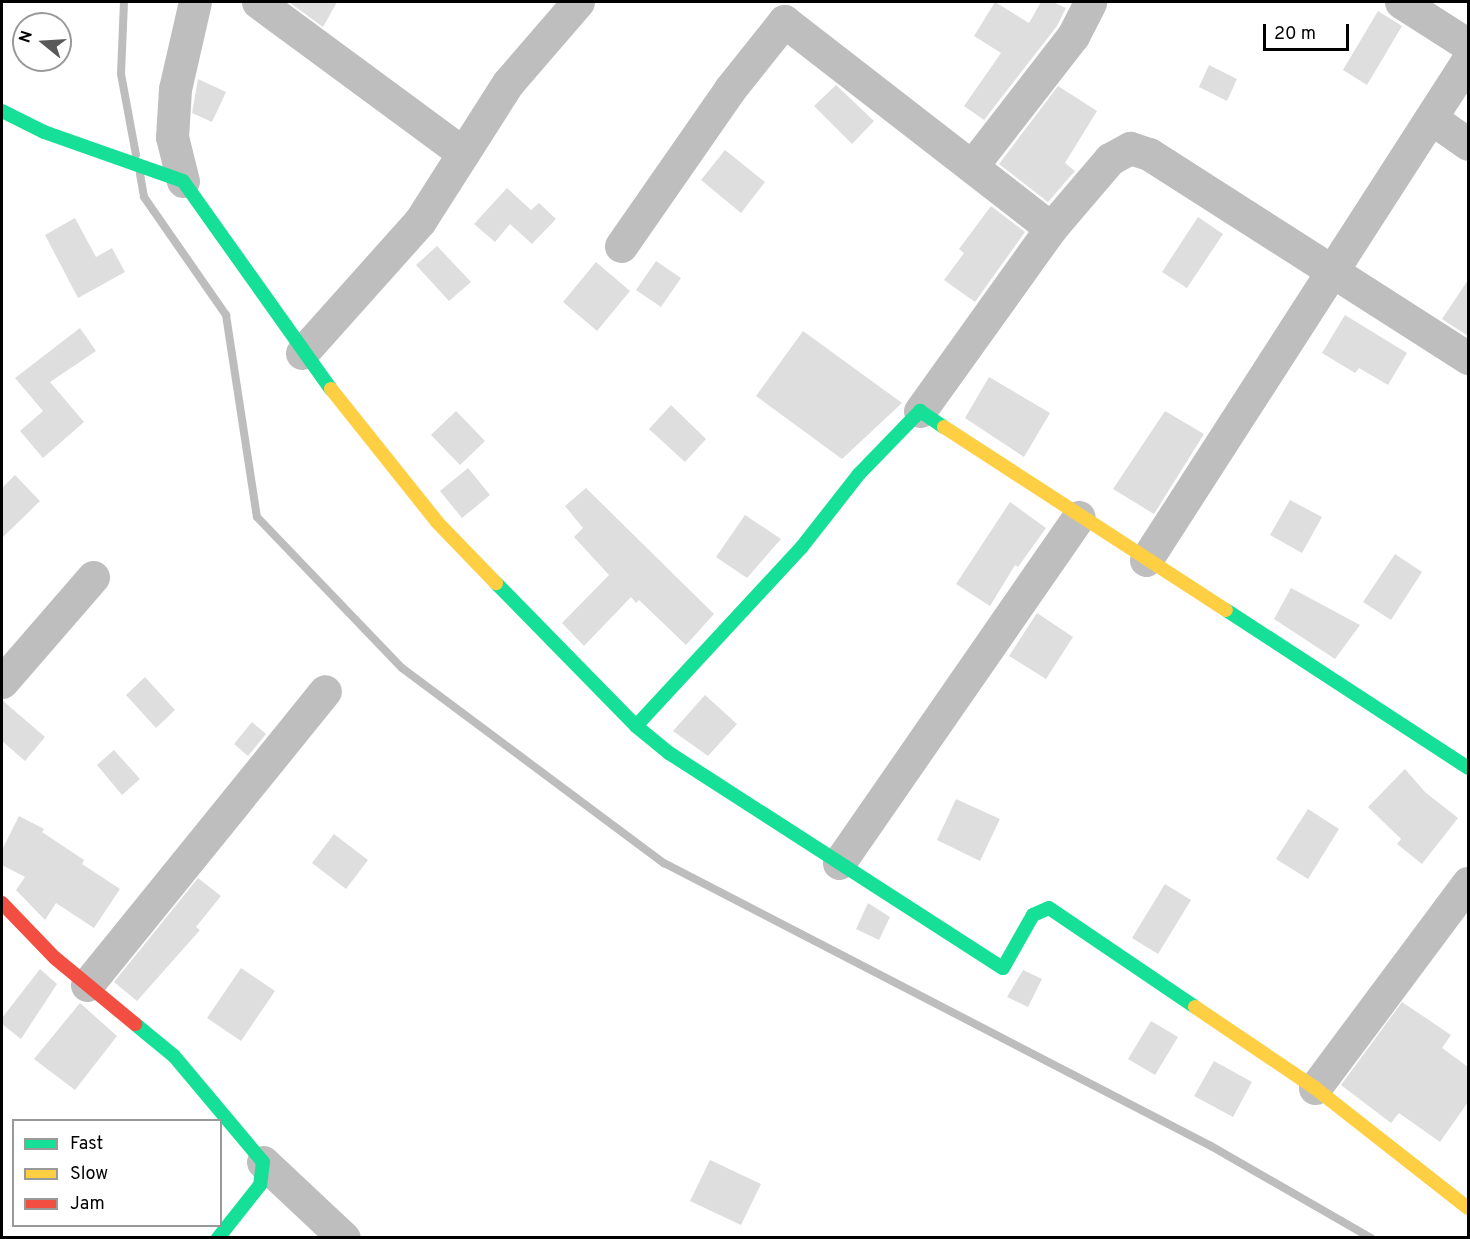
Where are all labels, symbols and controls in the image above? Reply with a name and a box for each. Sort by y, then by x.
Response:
north arrow [12,12,72,72]
scale bar [1266,12,1352,50]
text: 20 m [1274,23,1316,46]
text: N [15,28,38,46]
legend [12,1119,222,1227]
text: Fast [70,1133,103,1156]
text: Slow [70,1163,108,1186]
text: Jam [70,1193,105,1216]

